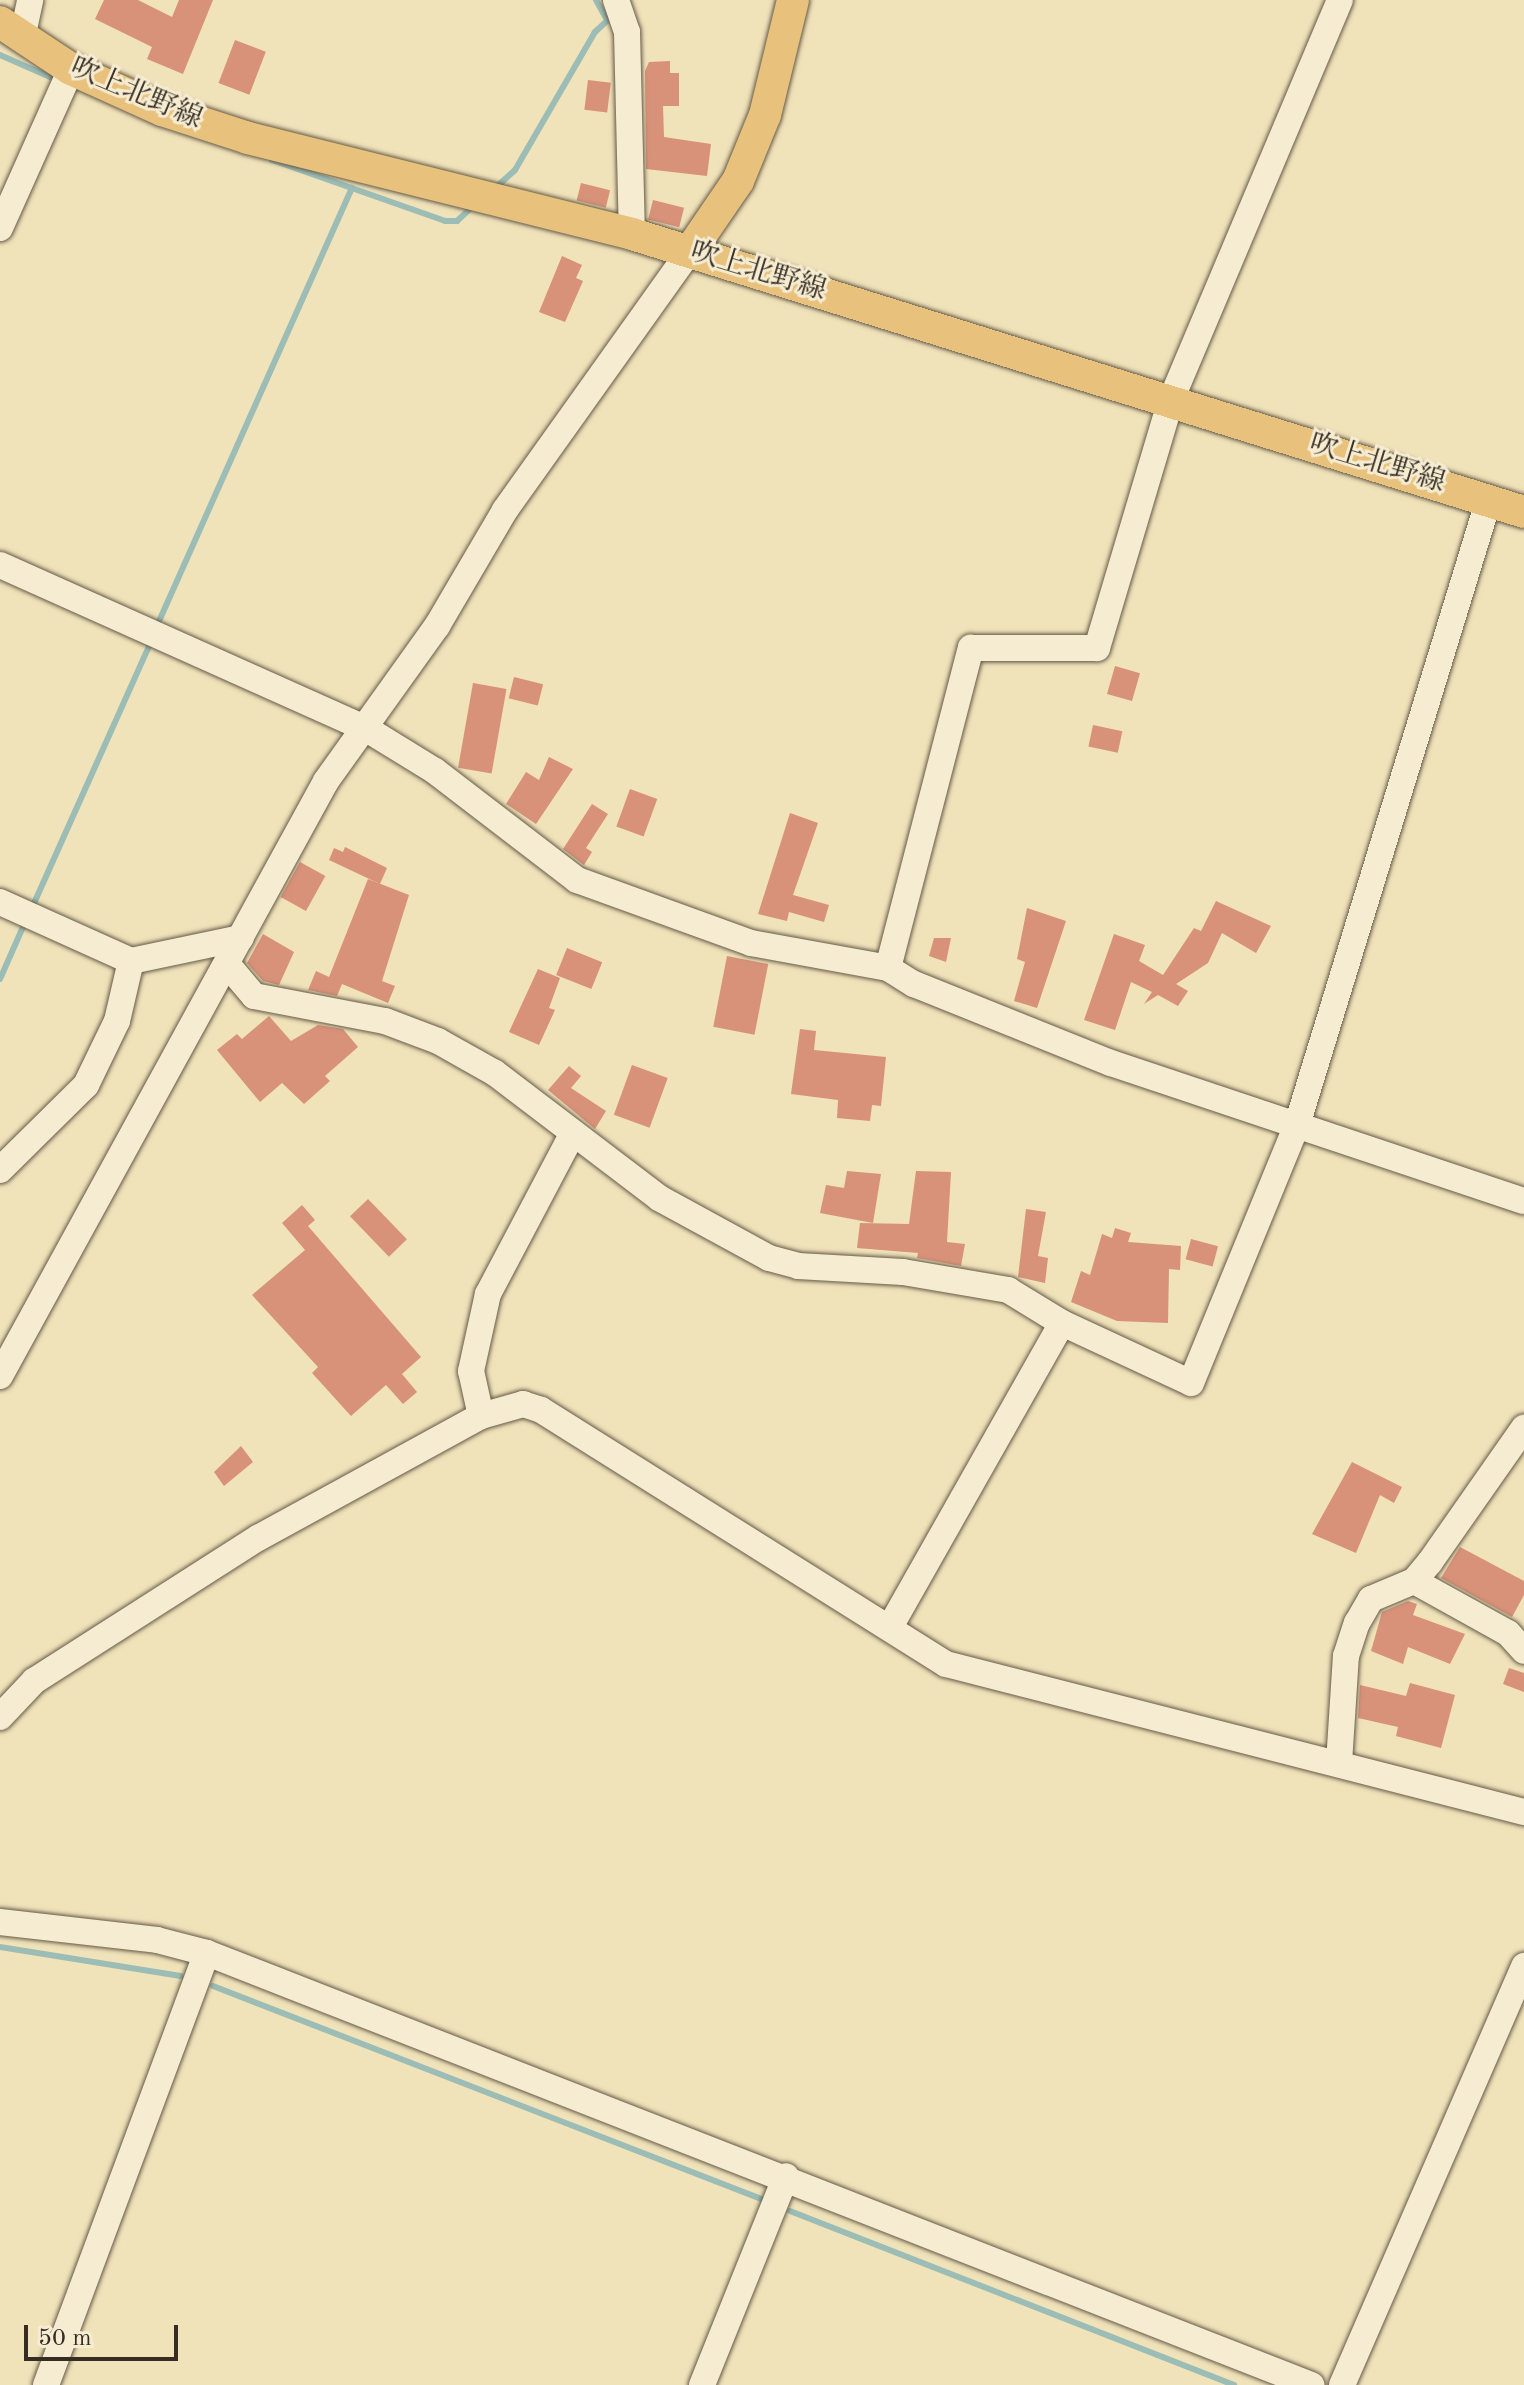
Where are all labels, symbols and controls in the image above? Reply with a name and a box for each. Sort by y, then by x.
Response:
street label: 吹上北野線 [65,51,207,137]
street label: 吹上北野線 [686,235,830,309]
street label: 吹上北野線 [1305,427,1449,501]
scale bar [28,2309,182,2359]
text: 50 m [38,2327,92,2351]

